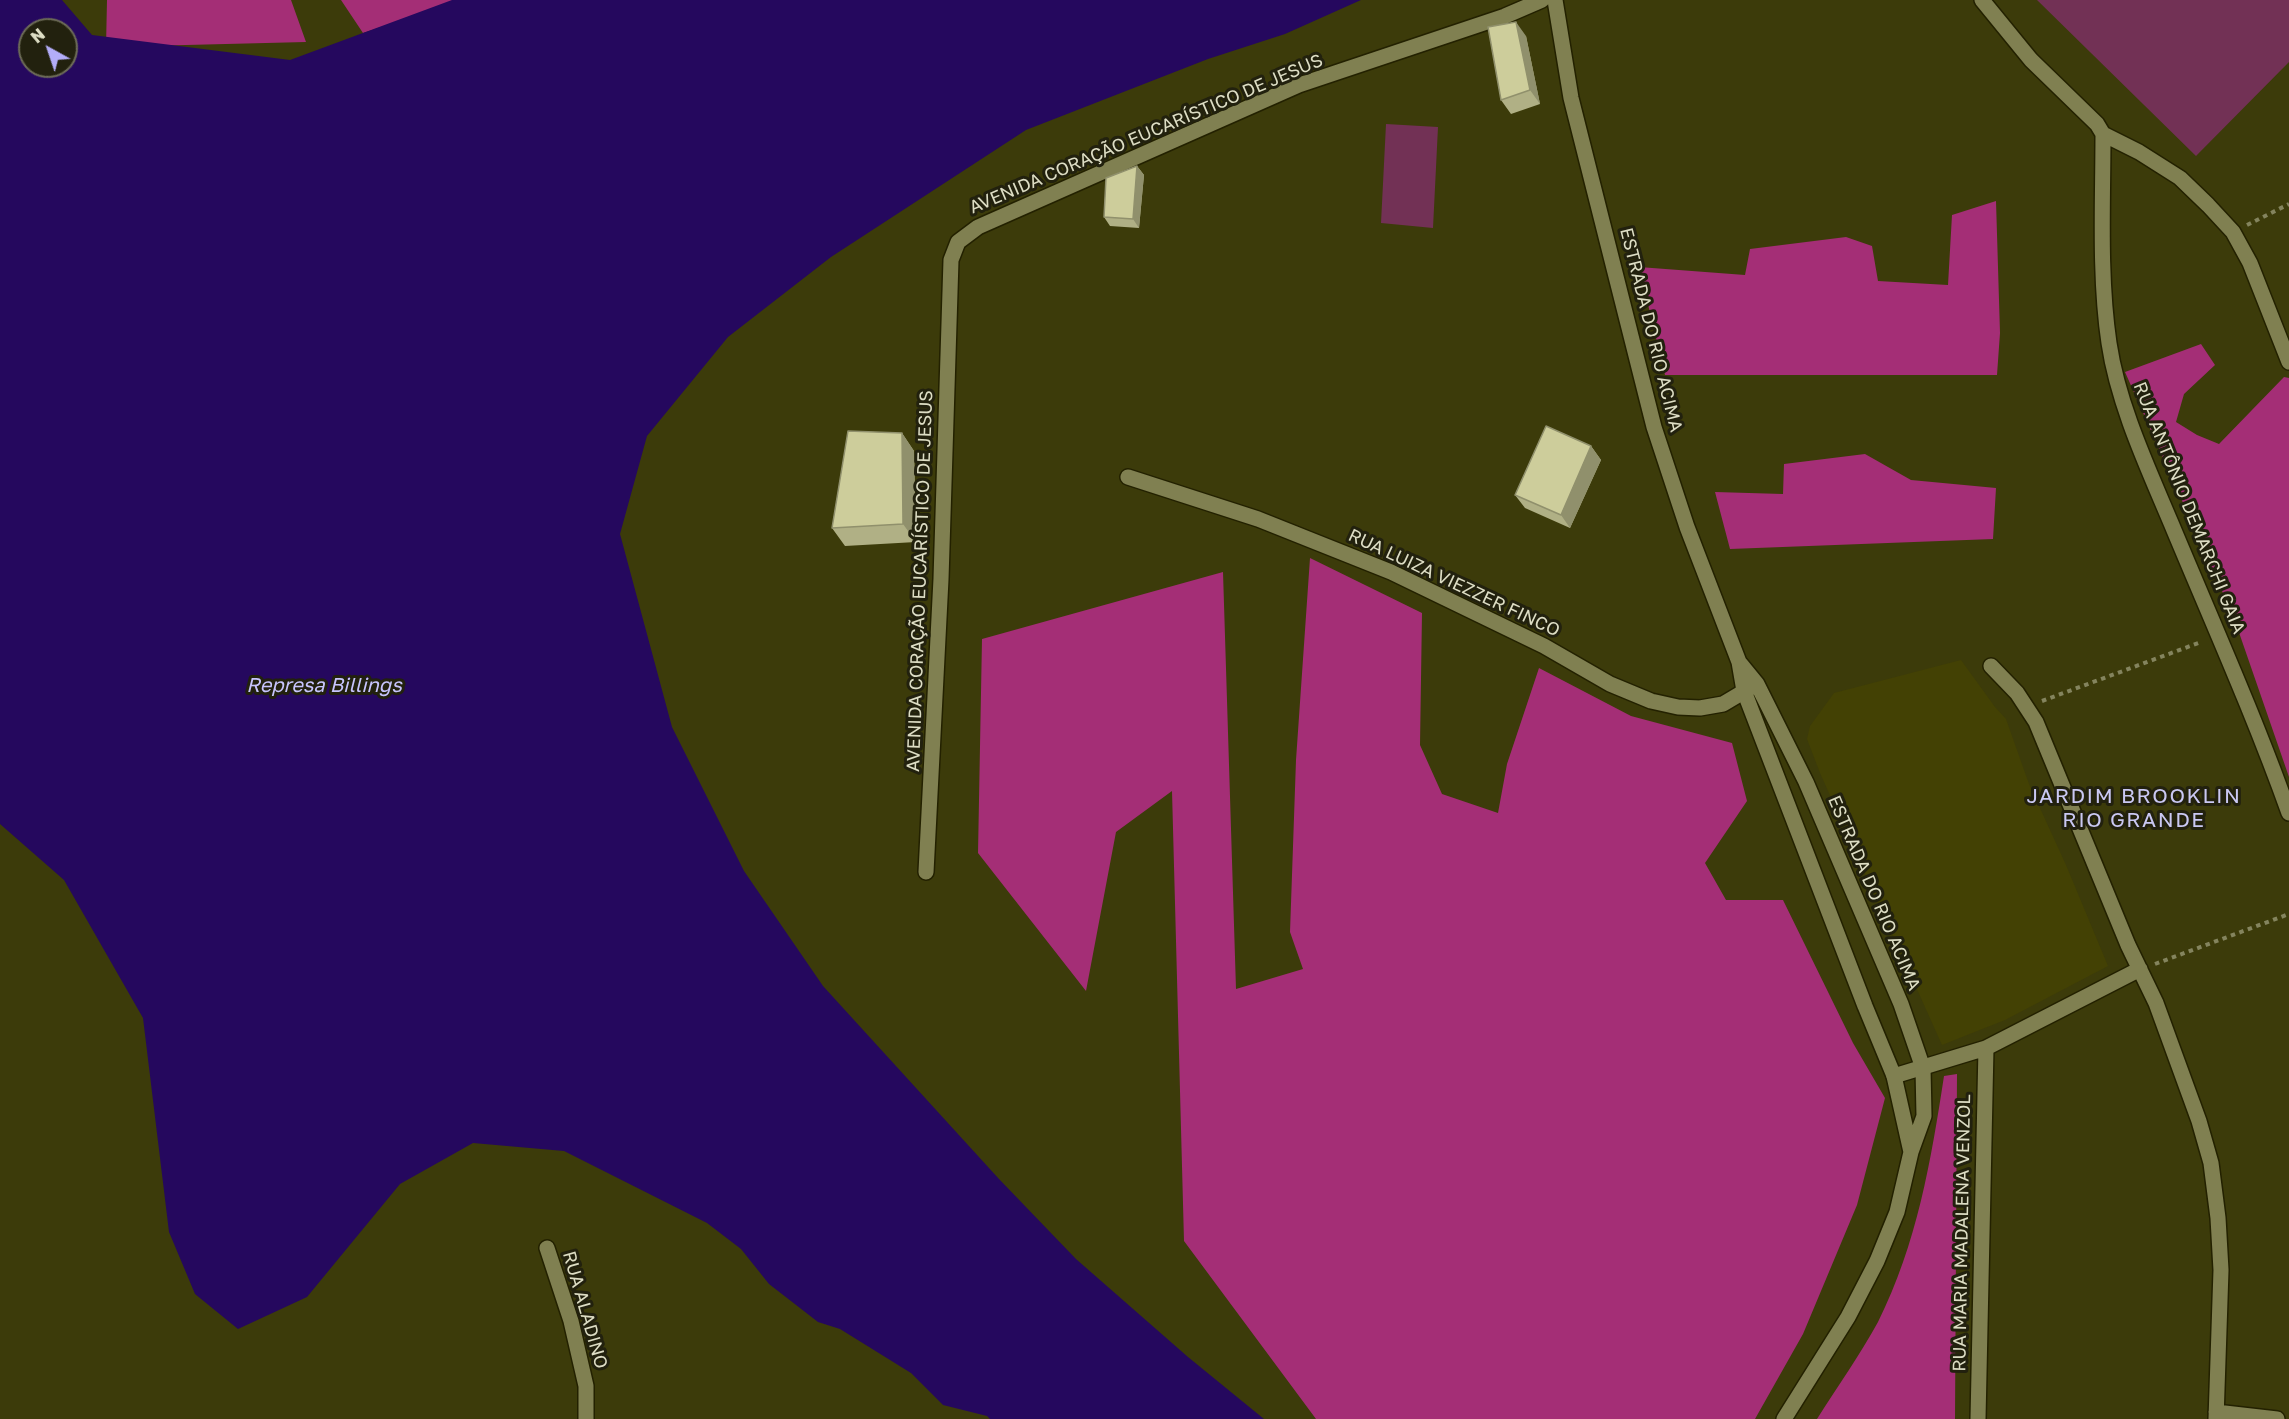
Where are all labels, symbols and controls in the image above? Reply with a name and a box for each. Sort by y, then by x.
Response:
north arrow [18,18,78,78]
text: N [27,24,49,47]
street label: AVENIDA CORAÇÃO EUCARÍSTICO DE JESUS [966,49,1326,219]
street label: ESTRADA DO RIO ACIMA [1615,226,1687,434]
street label: RUA ANTÔNIO DEMARCHI GAIA [2128,379,2250,637]
street label: AVENIDA CORAÇÃO EUCARÍSTICO DE JESUS [903,390,937,772]
street label: RUA LUIZA VIEZZER FINCO [1345,524,1563,642]
water label: Represa Billings [246,674,402,698]
district label: JARDIM BROOKLIN RIO GRANDE [2027,783,2241,833]
street label: ESTRADA DO RIO ACIMA [1823,792,1925,994]
street label: RUA MARIA MADALENA VENZOL [1949,1094,1975,1372]
street label: RUA ALADINO [558,1249,612,1371]

